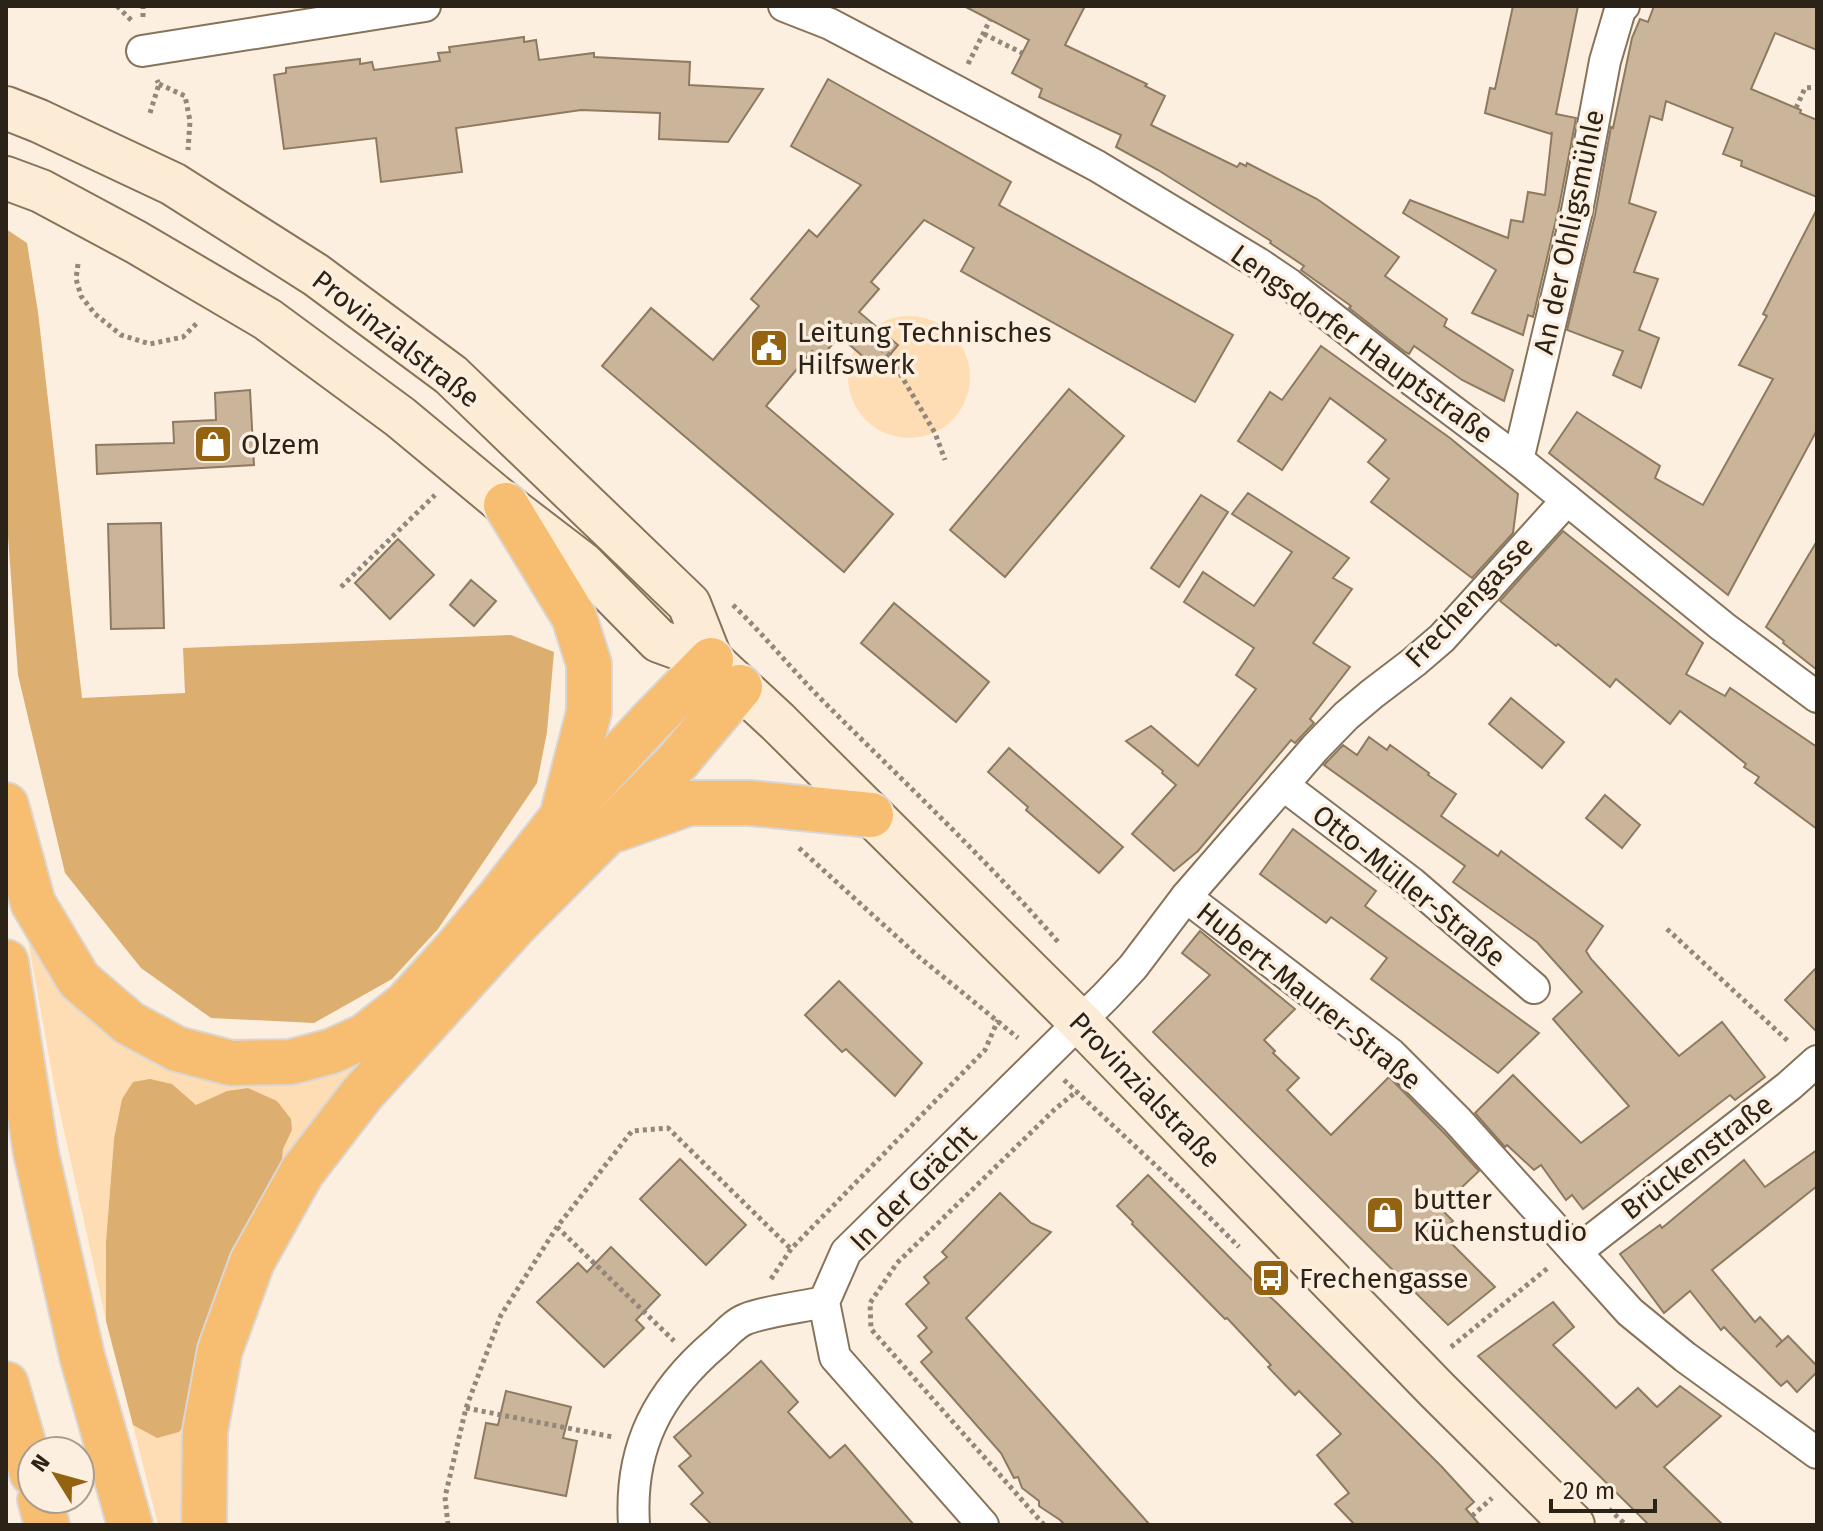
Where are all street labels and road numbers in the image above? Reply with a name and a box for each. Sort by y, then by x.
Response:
street label: An der Ohligsmühle [1527,107,1611,357]
street label: Lengsdorfer Hauptstraße [1224,238,1500,450]
street label: Provinzialstraße [306,263,486,415]
street label: Frechengasse [1398,530,1540,674]
street label: Otto-Müller-Straße [1306,798,1512,974]
street label: Hubert-Maurer-Straße [1190,895,1428,1097]
street label: Provinzialstraße [1062,1005,1228,1175]
street label: Brückenstraße [1615,1088,1779,1226]
street label: In der Grächt [843,1117,984,1258]

